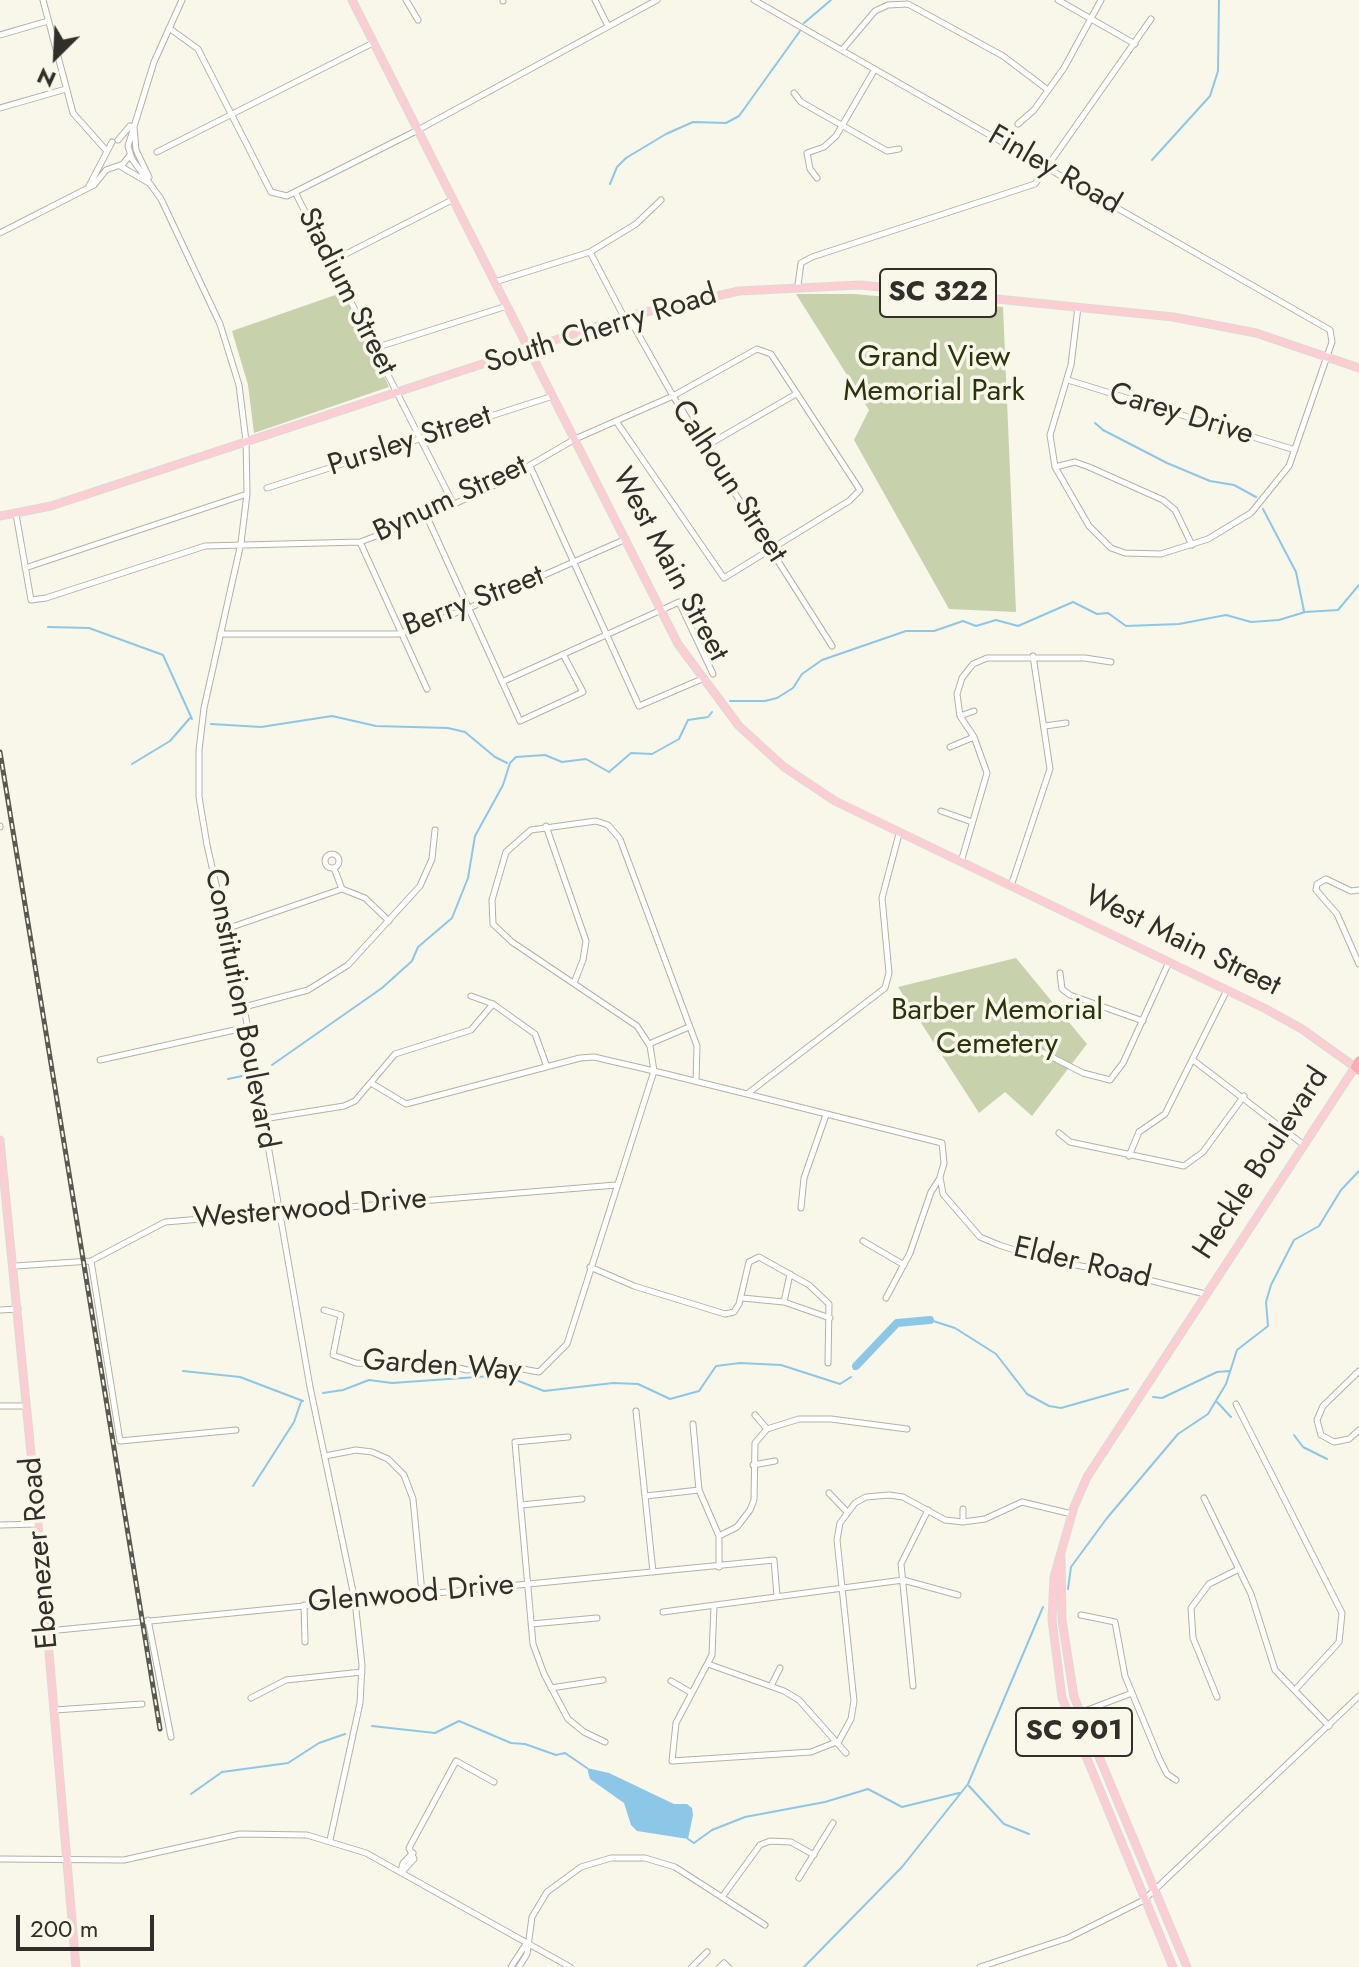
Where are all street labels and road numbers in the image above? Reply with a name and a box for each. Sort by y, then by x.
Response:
street label: Finley Road [981,119,1127,223]
street label: Stadium Street [288,202,404,382]
road number: SC 322 [880,269,996,317]
street label: South Cherry Road [481,278,721,382]
street label: Carey Drive [1105,376,1257,454]
street label: Calhoun Street [662,394,794,570]
street label: Pursley Street [324,399,496,485]
street label: Bynum Street [368,449,534,551]
street label: West Main Street [603,462,735,668]
street label: Berry Street [399,559,549,645]
street label: Constitution Boulevard [195,866,285,1152]
street label: West Main Street [1078,879,1286,1005]
street label: Heckle Boulevard [1187,1061,1337,1267]
street label: Westerwood Drive [192,1182,428,1238]
street label: Elder Road [1010,1231,1154,1297]
street label: Garden Way [361,1343,523,1391]
street label: Ebenezer Road [15,1455,67,1651]
street label: Glenwood Drive [306,1568,516,1622]
road number: SC 901 [1016,1708,1132,1756]

